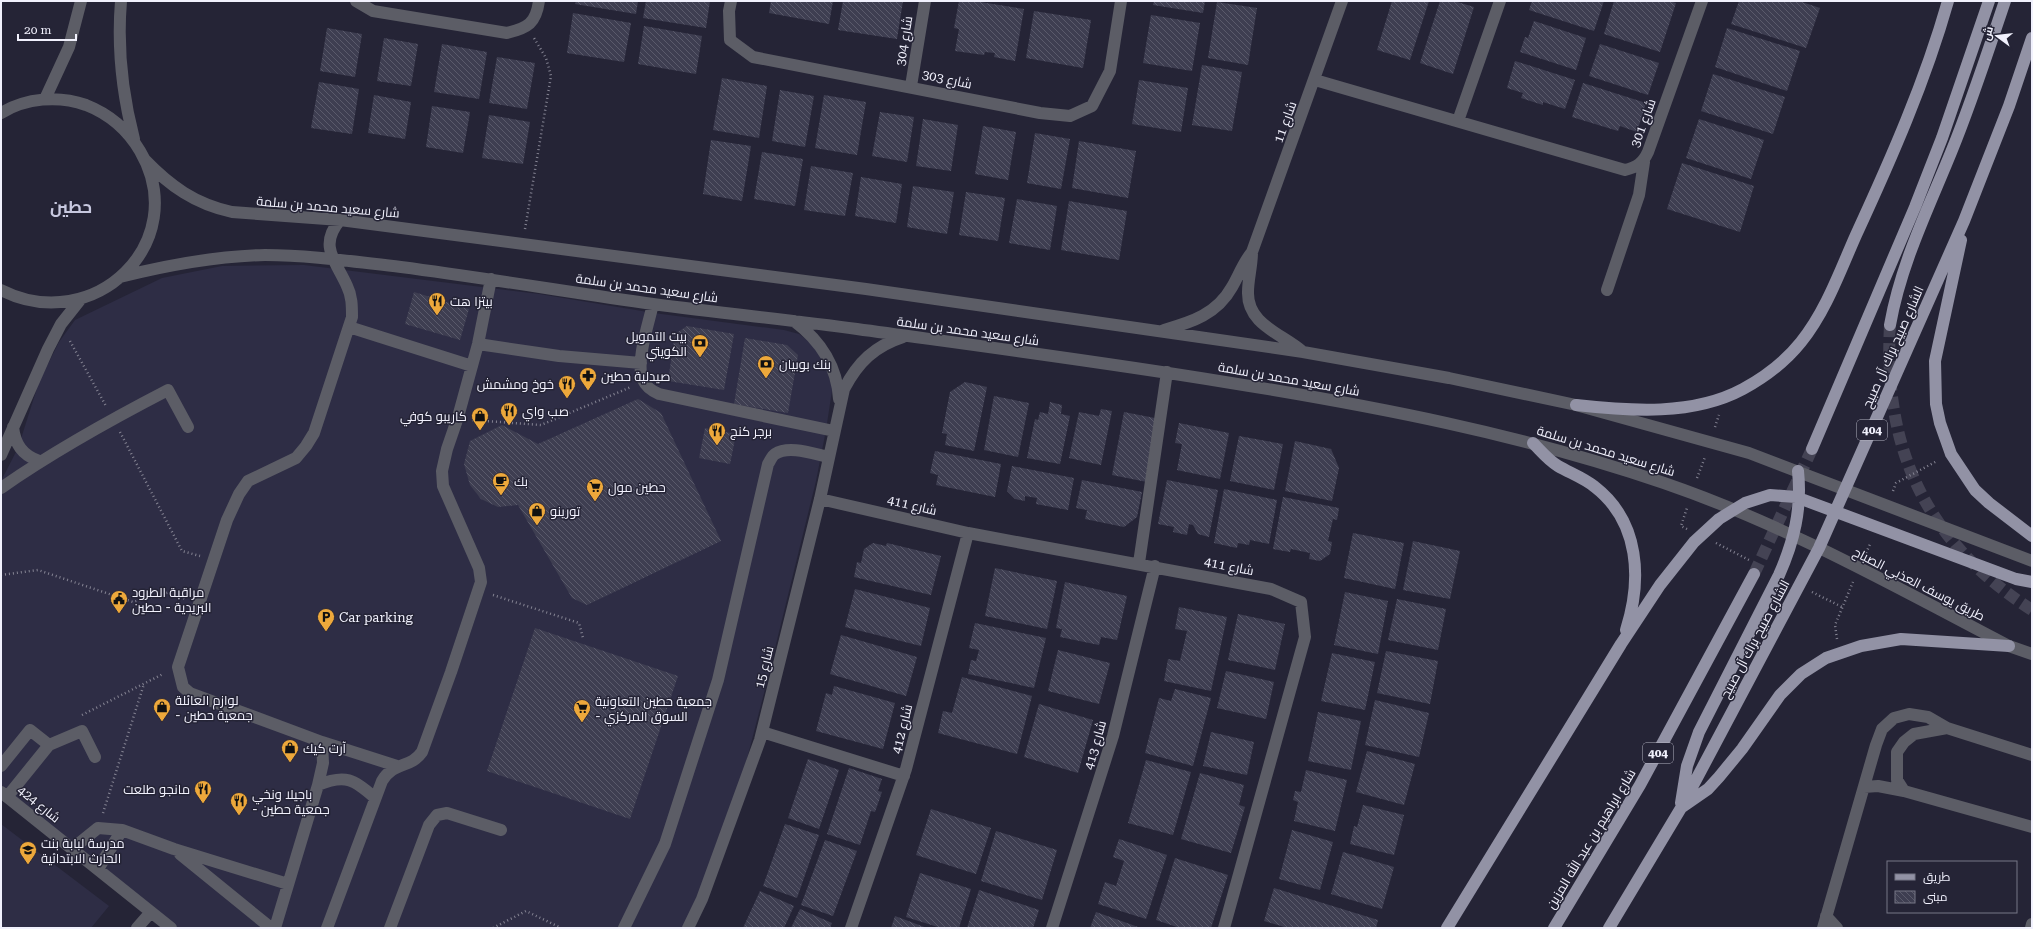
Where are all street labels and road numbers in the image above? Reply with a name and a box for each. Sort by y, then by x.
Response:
street label: شارع 304 [893,15,916,67]
street label: شارع 303 [921,66,973,93]
street label: شارع 301 [1627,97,1660,150]
street label: شارع 11 [1271,99,1300,145]
street label: شارع سعيد محمد بن سلمة [256,193,400,222]
street label: شارع سعيد محمد بن سلمة [575,271,719,306]
street label: الشارع صبيح براك آل صبيح [1859,284,1928,411]
street label: شارع سعيد محمد بن سلمة [896,314,1040,349]
street label: شارع سعيد محمد بن سلمة [1217,359,1361,400]
road number: 404 [1857,420,1887,440]
street label: شارع سعيد محمد بن سلمة [1535,423,1677,480]
street label: شارع 411 [886,492,938,519]
street label: طريق يوسف العذبي الصباح [1849,544,1987,626]
street label: شارع 411 [1203,554,1255,579]
street label: الشارع صبيح براك آل صبيح [1717,577,1793,701]
street label: شارع 15 [752,644,777,690]
street label: شارع 412 [889,703,916,755]
street label: شارع 413 [1081,719,1110,772]
road number: 404 [1643,743,1673,763]
street label: شارع ابراهيم بن عبد الله المزين [1542,766,1640,913]
street label: شارع 424 [14,782,63,826]

